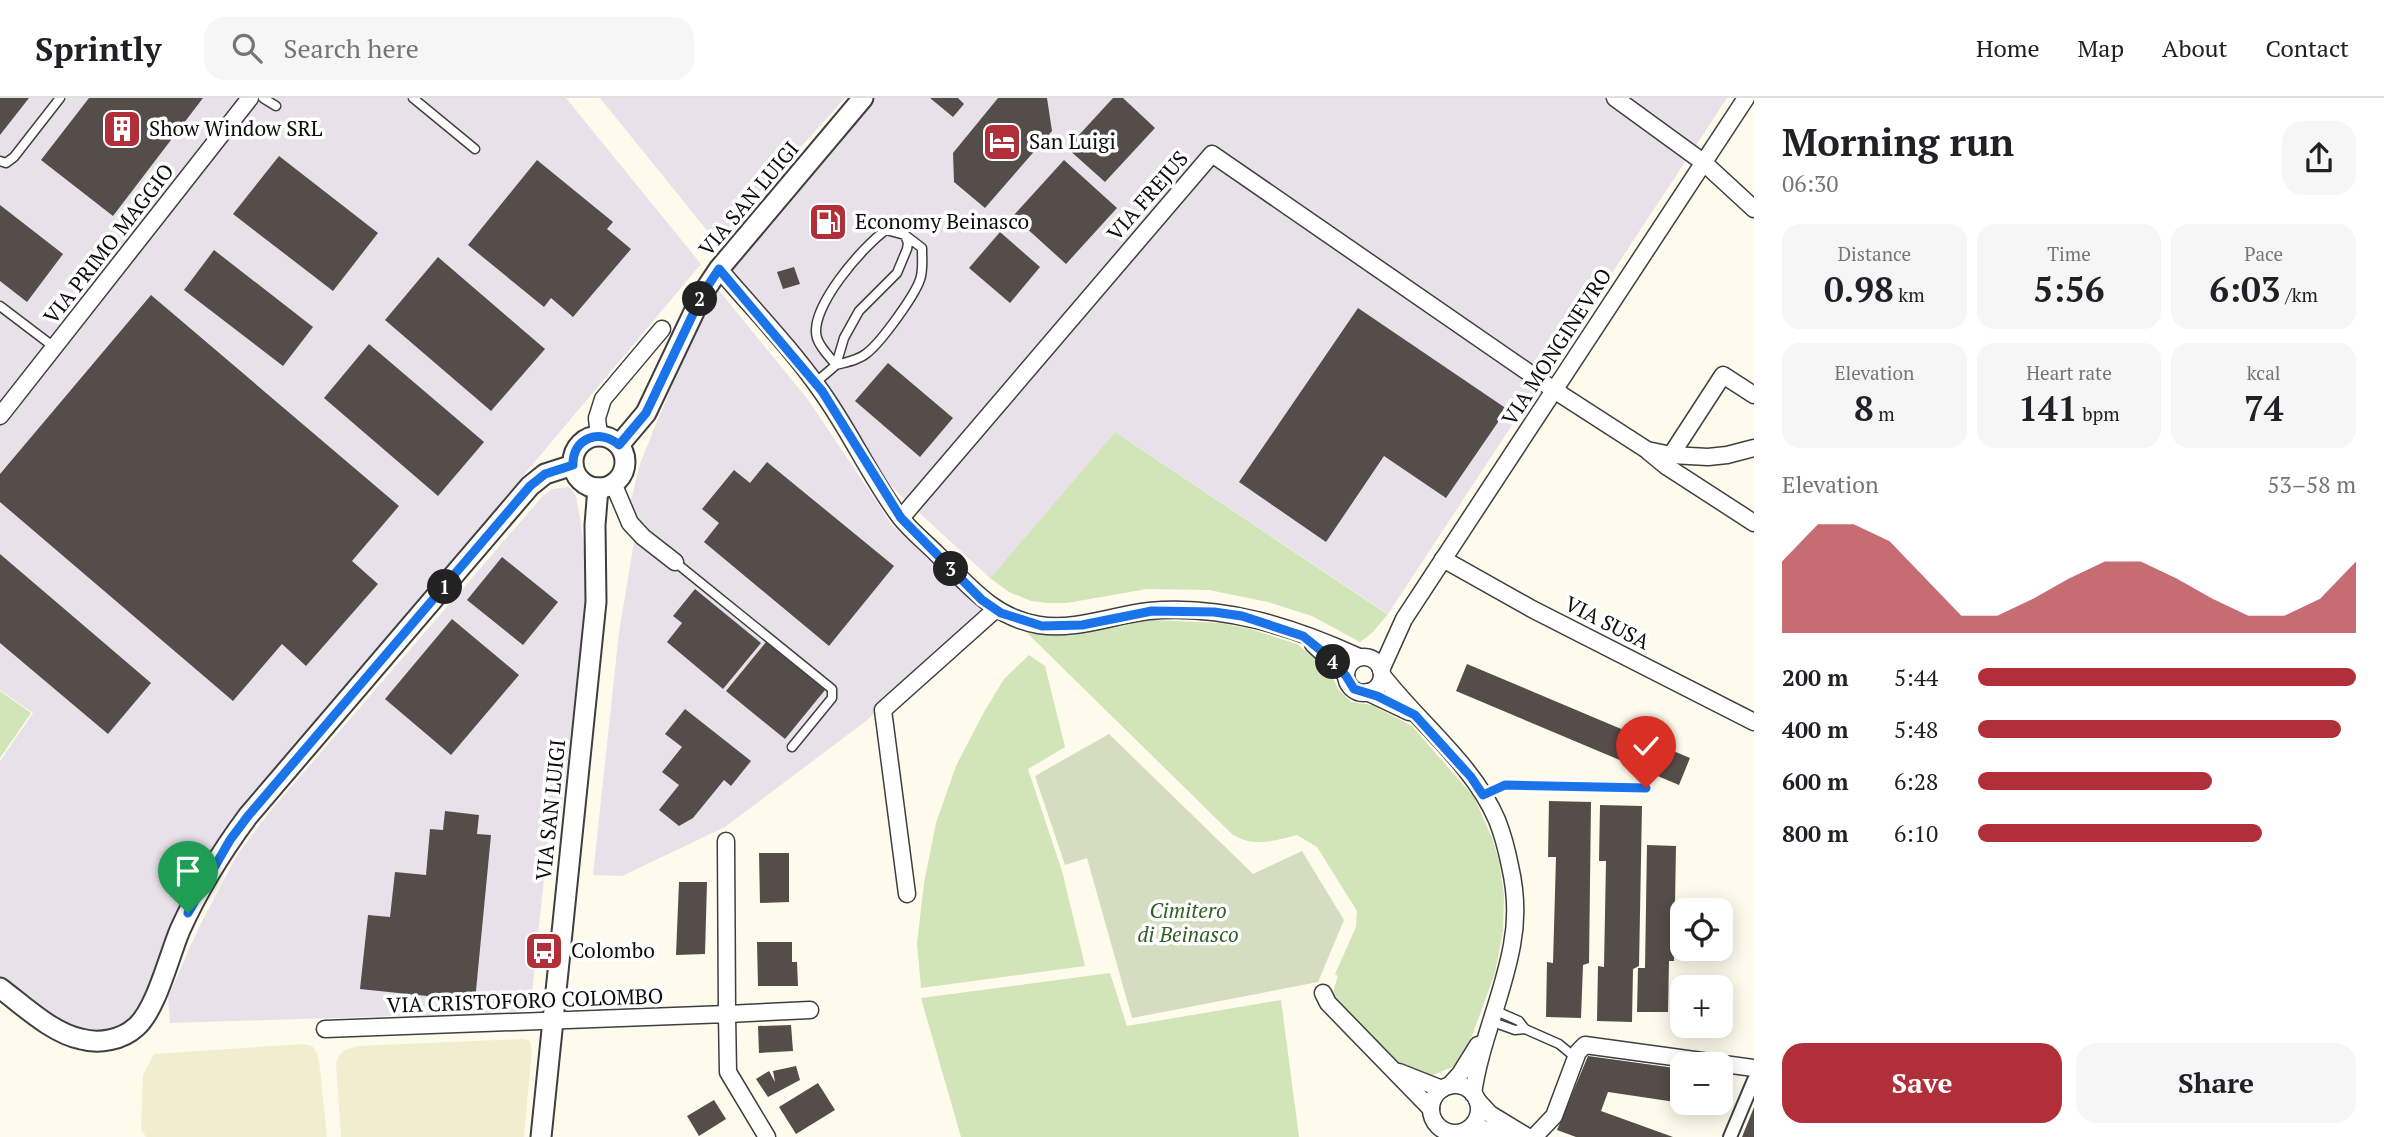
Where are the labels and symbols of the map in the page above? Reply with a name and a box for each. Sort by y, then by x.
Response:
building icon: Show Window SRL [101,108,143,150]
place label: Show Window SRL [149,114,323,142]
hotel icon: San Luigi [981,121,1023,163]
place label: San Luigi [1029,127,1116,155]
street label: VIA SAN LUIGI [692,135,805,262]
street label: VIA FREJUS [1100,145,1194,246]
street label: VIA PRIMO MAGGIO [37,157,180,329]
fuel station icon: Economy Beinasco [807,201,849,243]
place label: Economy Beinasco [855,207,1029,235]
street label: VIA MONGINEVRO [1495,263,1617,430]
pin: 2 [682,282,718,316]
pin: 3 [934,552,968,587]
pin: 1 [428,570,462,604]
street label: VIA SUSA [1560,589,1655,656]
pin: 4 [1316,644,1350,680]
pin [1616,716,1676,788]
street label: VIA SAN LUIGI [529,738,571,882]
pin [158,841,218,913]
park label: Cimitero di Beinasco [1137,896,1239,948]
bus stop icon: Colombo [523,930,565,972]
place label: Colombo [571,936,655,964]
street label: VIA CRISTOFORO COLOMBO [386,981,664,1019]

